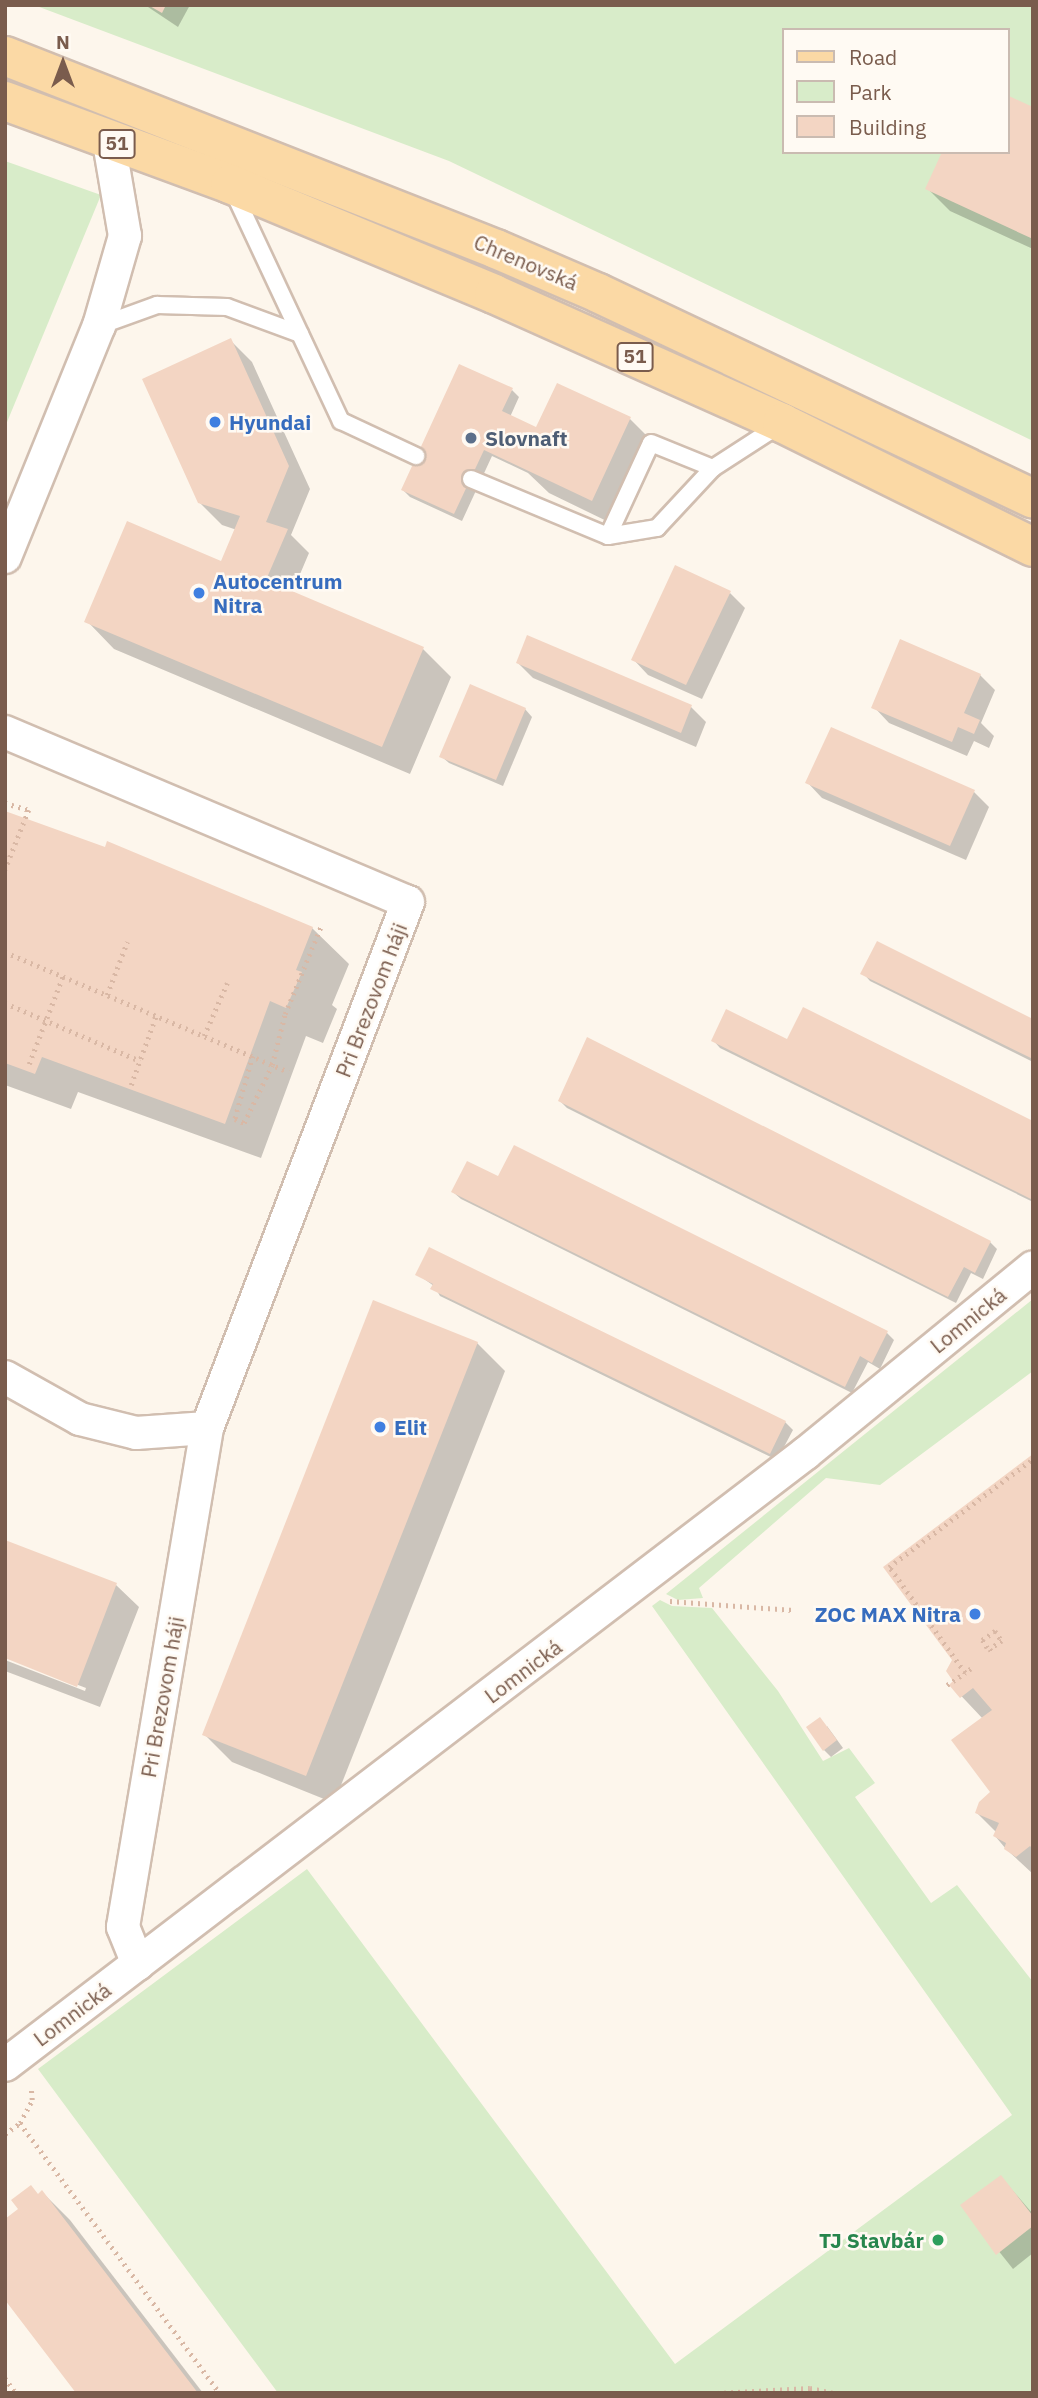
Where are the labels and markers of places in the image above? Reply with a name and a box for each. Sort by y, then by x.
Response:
place label: Hyundai [229,409,311,435]
marker: Hyundai [207,414,223,430]
place label: Slovnaft [485,425,568,451]
marker: Slovnaft [463,430,479,446]
place label: Autocentrum Nitra [213,568,343,618]
marker: Autocentrum Nitra [191,585,207,601]
place label: Elit [394,1414,427,1440]
marker: Elit [372,1419,388,1435]
place label: ZOC MAX Nitra [815,1601,961,1627]
marker: ZOC MAX Nitra [967,1606,983,1622]
place label: TJ Stavbár [819,2227,924,2253]
marker: TJ Stavbár [930,2232,946,2248]

